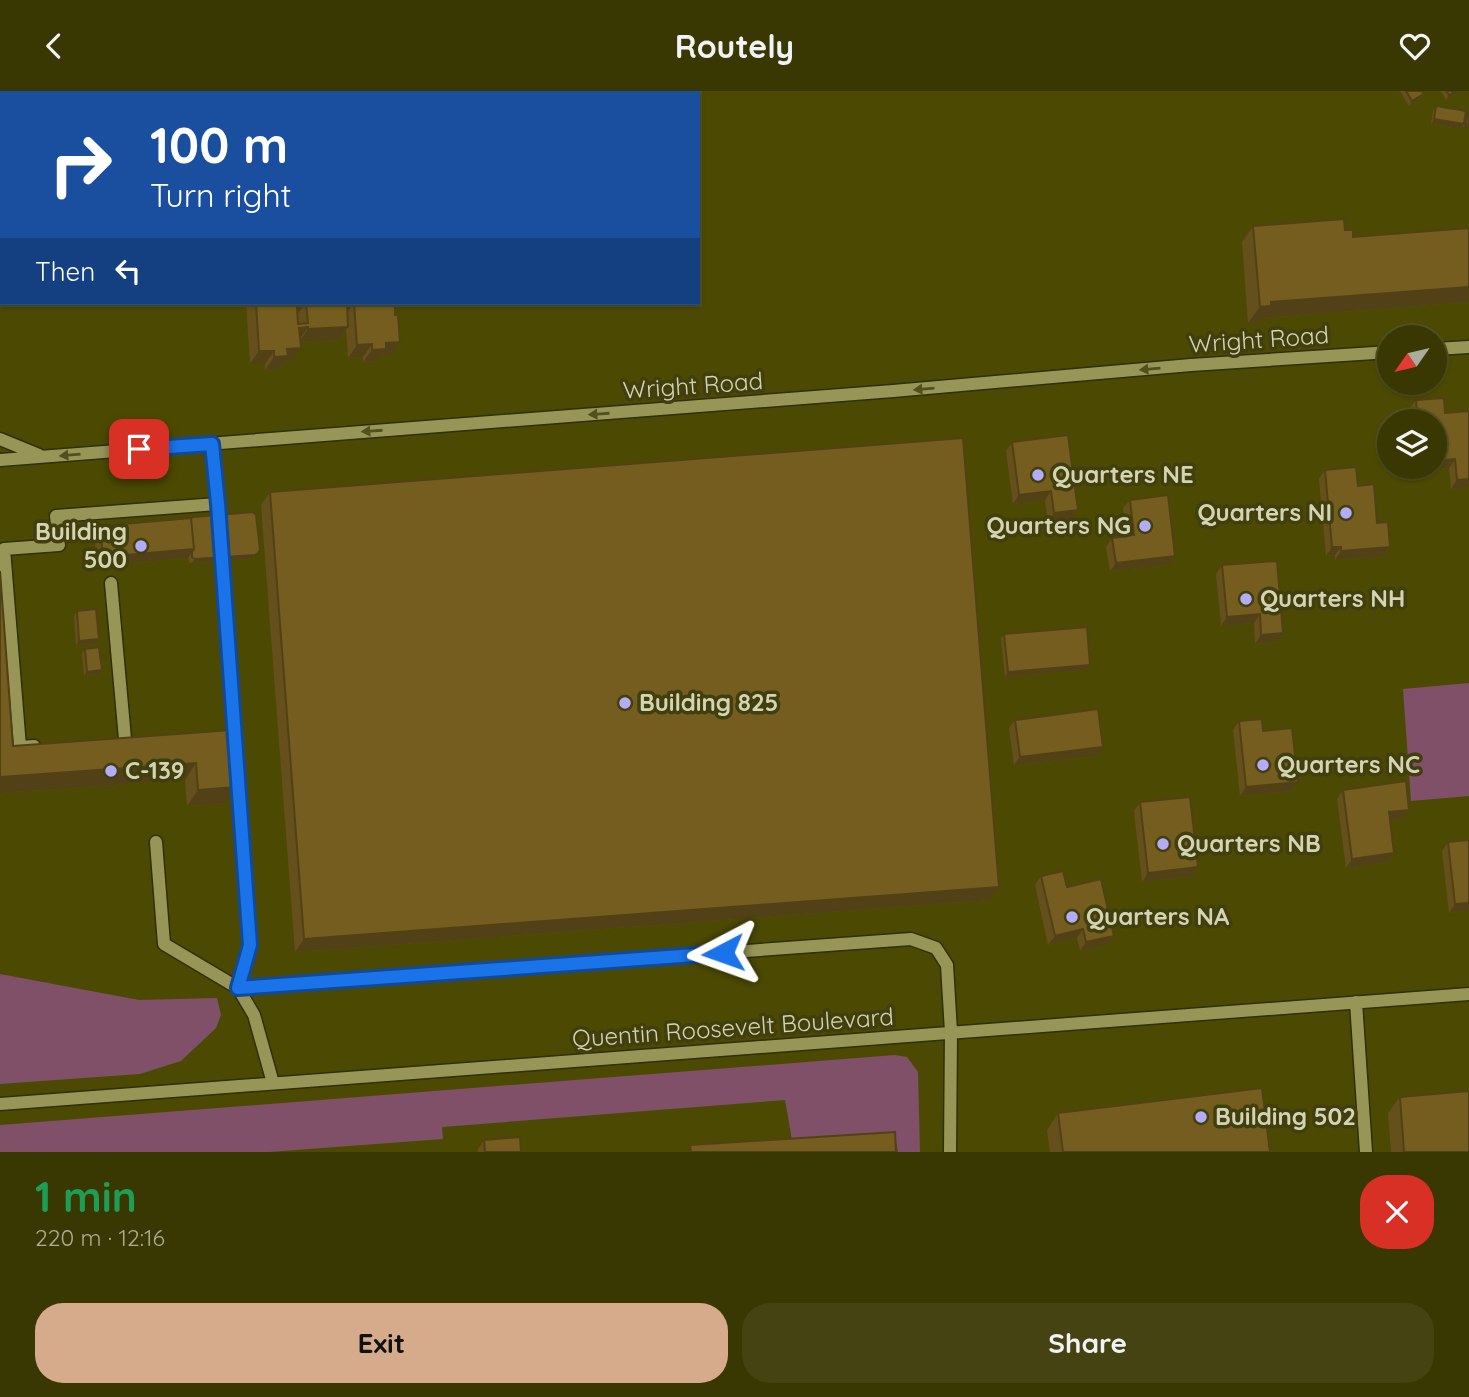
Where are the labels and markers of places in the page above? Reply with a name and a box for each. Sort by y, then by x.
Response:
pin [109,419,169,479]
place label: Quarters NE [1052,459,1194,489]
marker: Quarters NE [1030,467,1046,483]
place label: Quarters NI [1198,497,1332,527]
marker: Quarters NI [1338,505,1354,521]
place label: Quarters NG [986,510,1131,540]
place label: Building 500 [35,516,127,574]
marker: Quarters NG [1137,518,1153,534]
marker: Building 500 [133,538,149,554]
place label: Quarters NH [1260,583,1405,613]
marker: Quarters NH [1238,591,1254,607]
place label: Building 825 [639,687,778,717]
marker: Building 825 [617,695,633,711]
place label: Quarters NC [1277,749,1420,779]
place label: C-139 [125,755,184,785]
marker: Quarters NC [1255,757,1271,773]
marker: C-139 [103,763,119,779]
place label: Quarters NB [1177,828,1321,858]
marker: Quarters NB [1155,836,1171,852]
place label: Quarters NA [1086,901,1230,931]
marker: Quarters NA [1064,909,1080,925]
place label: Building 502 [1215,1101,1356,1131]
marker: Building 502 [1193,1109,1209,1125]

